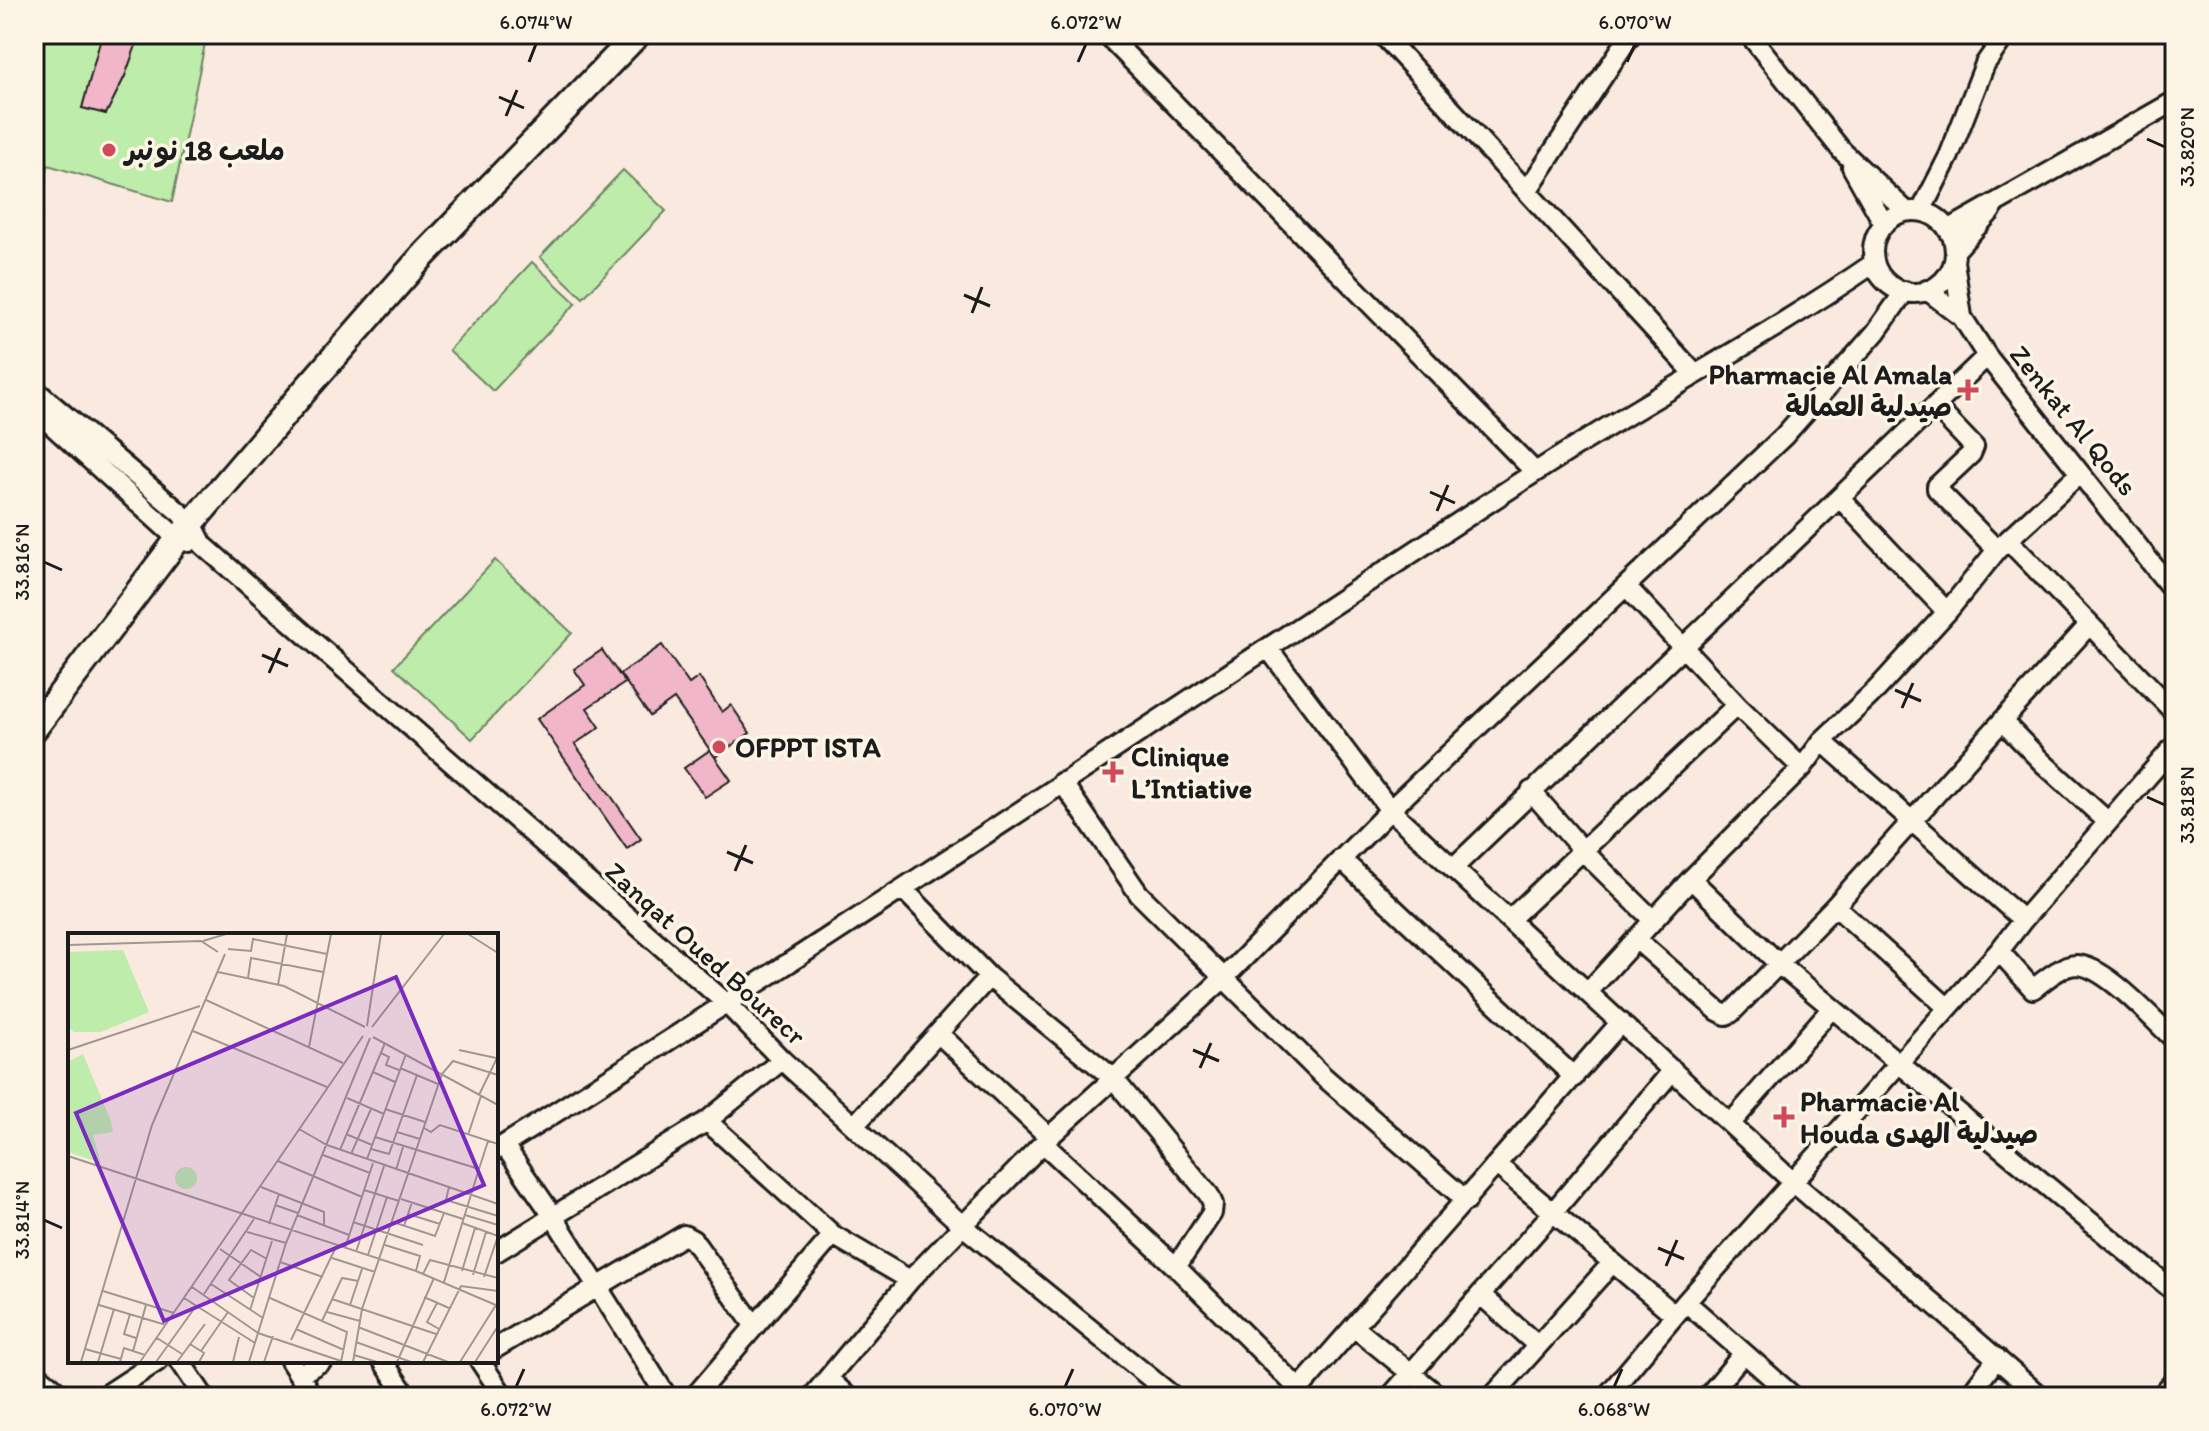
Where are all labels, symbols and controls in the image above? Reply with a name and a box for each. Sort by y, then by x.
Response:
text: 6.074°W [500,10,572,34]
text: 6.072°W [1050,10,1122,34]
text: 6.070°W [1598,10,1672,34]
text: 33.820°N [2175,107,2199,187]
place label: ملعب 18 نونبر [122,133,285,168]
marker: ملعب 18 نونبر [100,141,118,159]
street label: Zenkat Al Qods [2003,338,2145,502]
place label: Pharmacie Al Amala صيدلية العمالة [1709,357,1952,423]
marker: Pharmacie Al Amala صيدلية العمالة [1959,381,1977,399]
text: 33.816°N [10,524,34,600]
place label: OFPPT ISTA [735,730,881,764]
marker: OFPPT ISTA [710,738,728,756]
place label: Clinique L’Intiative [1131,739,1252,805]
marker: Clinique L’Intiative [1102,761,1124,783]
text: 33.818°N [2175,766,2199,844]
street label: Zanqat Oued Bourecr [599,854,813,1052]
inset map [68,933,498,1363]
place label: Pharmacie Al Houda صيدلية الهدى [1800,1084,2038,1150]
marker: Pharmacie Al Houda صيدلية الهدى [1775,1108,1793,1126]
text: 33.814°N [10,1181,34,1259]
text: 6.072°W [480,1397,552,1421]
text: 6.070°W [1028,1397,1102,1421]
text: 6.068°W [1578,1397,1650,1421]

